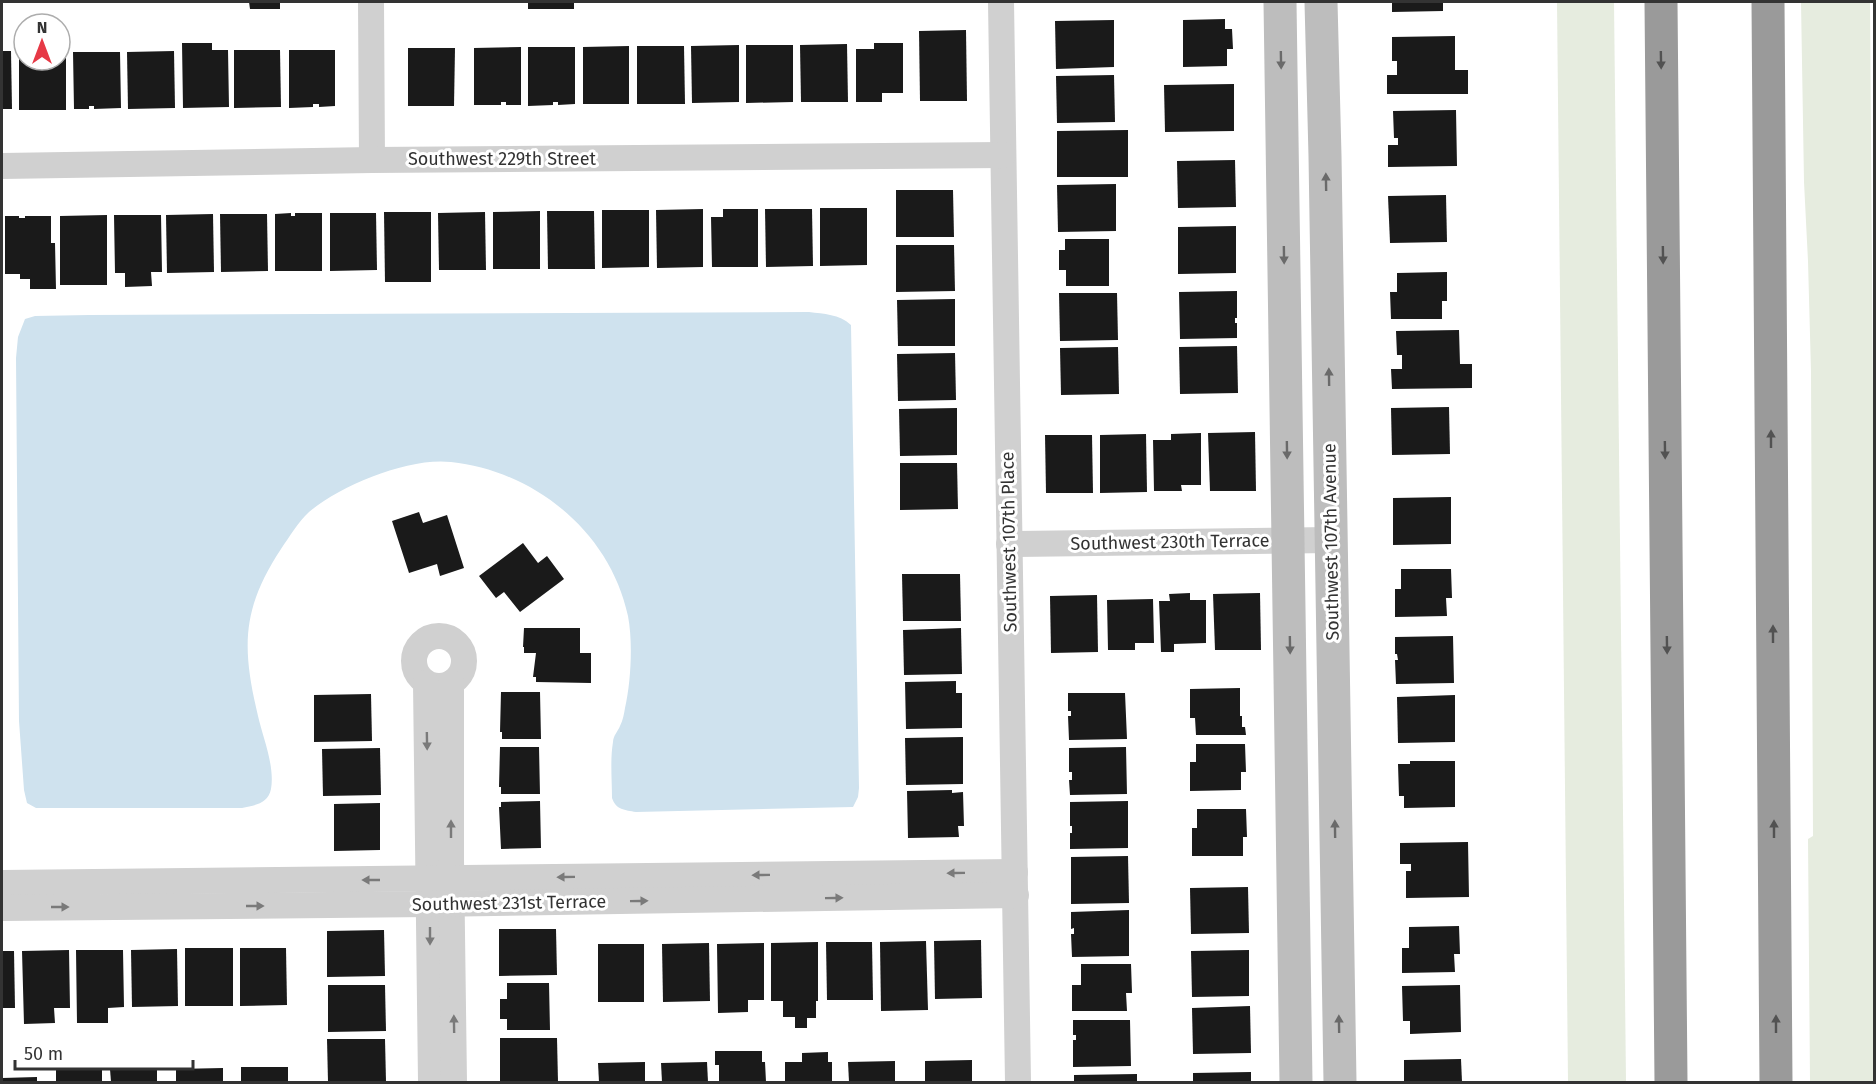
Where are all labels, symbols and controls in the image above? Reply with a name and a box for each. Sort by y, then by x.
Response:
north arrow [12,12,72,72]
text: N [37,18,47,37]
one-way arrow [1276,50,1286,69]
one-way arrow [1656,50,1666,69]
street label: Southwest 229th Street [408,148,596,170]
one-way arrow [1321,172,1331,191]
one-way arrow [1279,245,1289,264]
one-way arrow [1658,245,1668,264]
one-way arrow [1324,367,1334,386]
one-way arrow [1766,430,1776,449]
one-way arrow [1282,440,1292,459]
one-way arrow [1660,440,1670,459]
street label: Southwest 107th Avenue [1318,443,1344,641]
street label: Southwest 107th Place [996,451,1022,633]
street label: Southwest 230th Terrace [1070,529,1270,555]
one-way arrow [1768,625,1777,644]
one-way arrow [1285,635,1295,654]
one-way arrow [1662,635,1672,654]
one-way arrow [422,732,432,751]
one-way arrow [446,820,456,839]
one-way arrow [1330,820,1340,839]
one-way arrow [1769,820,1779,839]
one-way arrow [947,868,966,877]
one-way arrow [752,870,771,880]
one-way arrow [557,872,576,882]
one-way arrow [362,875,381,885]
street label: Southwest 231st Terrace [412,890,606,916]
one-way arrow [824,893,843,903]
one-way arrow [629,896,648,906]
one-way arrow [245,901,264,911]
one-way arrow [50,902,69,912]
one-way arrow [425,927,435,946]
one-way arrow [449,1015,458,1034]
one-way arrow [1334,1015,1344,1034]
one-way arrow [1771,1015,1780,1034]
scale bar [15,1033,194,1071]
text: 50 m [24,1043,63,1065]

